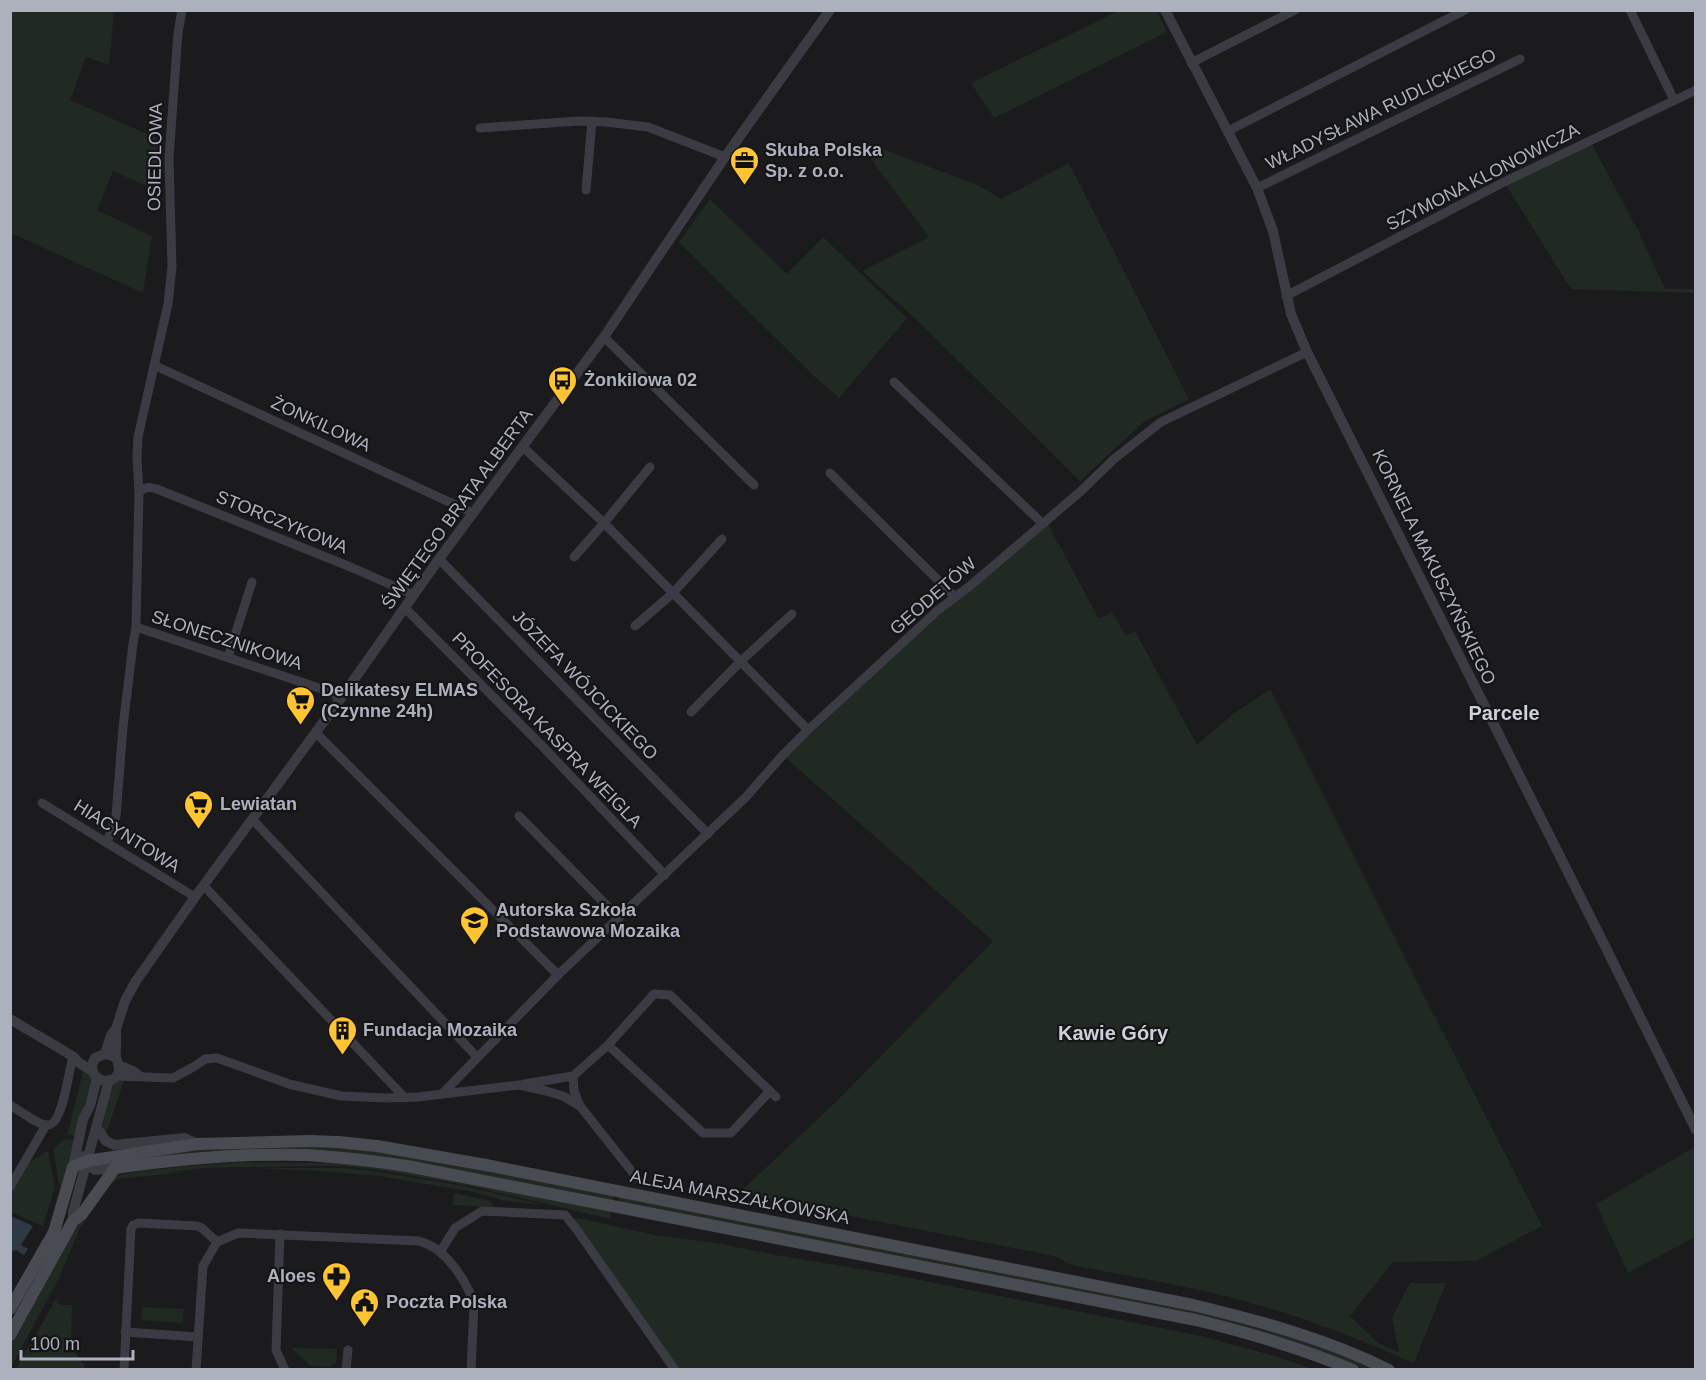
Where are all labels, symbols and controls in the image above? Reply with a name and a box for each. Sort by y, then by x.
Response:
street label: WŁADYSŁAWA RUDLICKIEGO [1263,44,1499,174]
street label: OSIEDLOWA [144,103,166,211]
street label: SZYMONA KLONOWICZA [1383,120,1583,234]
place label: Skuba Polska Sp. z o.o. [765,140,883,181]
office icon: Skuba Polska Sp. z o.o. [728,144,760,186]
bus stop icon: Żonkilowa 02 [547,364,579,406]
place label: Żonkilowa 02 [584,370,697,390]
street label: ŻONKILOWA [268,392,374,456]
street label: ŚWIĘTEGO BRATA ALBERTA [377,404,536,613]
street label: KORNELA MAKUSZYŃSKIEGO [1368,446,1500,688]
street label: STORCZYKOWA [213,487,351,557]
street label: GEODETÓW [885,553,980,639]
street label: JÓZEFA WÓJCICKIEGO [508,605,662,764]
street label: SŁONECZNIKOWA [149,606,305,674]
street label: PROFESORA KASPRA WEIGLA [448,628,646,832]
place label: Delikatesy ELMAS (Czynne 24h) [321,680,478,721]
supermarket icon: Delikatesy ELMAS (Czynne 24h) [284,684,316,726]
district label: Parcele [1468,702,1540,724]
supermarket icon: Lewiatan [183,788,215,830]
place label: Lewiatan [220,794,297,814]
street label: HIACYNTOWA [70,795,184,877]
place label: Autorska Szkoła Podstawowa Mozaika [496,900,681,941]
school or university icon: Autorska Szkoła Podstawowa Mozaika [459,904,491,946]
building icon: Fundacja Mozaika [326,1014,358,1056]
place label: Fundacja Mozaika [363,1020,518,1040]
district label: Kawie Góry [1058,1022,1169,1044]
street label: ALEJA MARSZAŁKOWSKA [629,1166,851,1228]
pharmacy icon: Aloes [321,1260,353,1302]
place label: Aloes [267,1266,316,1286]
public building icon: Poczta Polska [349,1286,381,1328]
place label: Poczta Polska [386,1292,508,1312]
scale bar [21,1323,134,1361]
text: 100 m [30,1334,80,1354]

